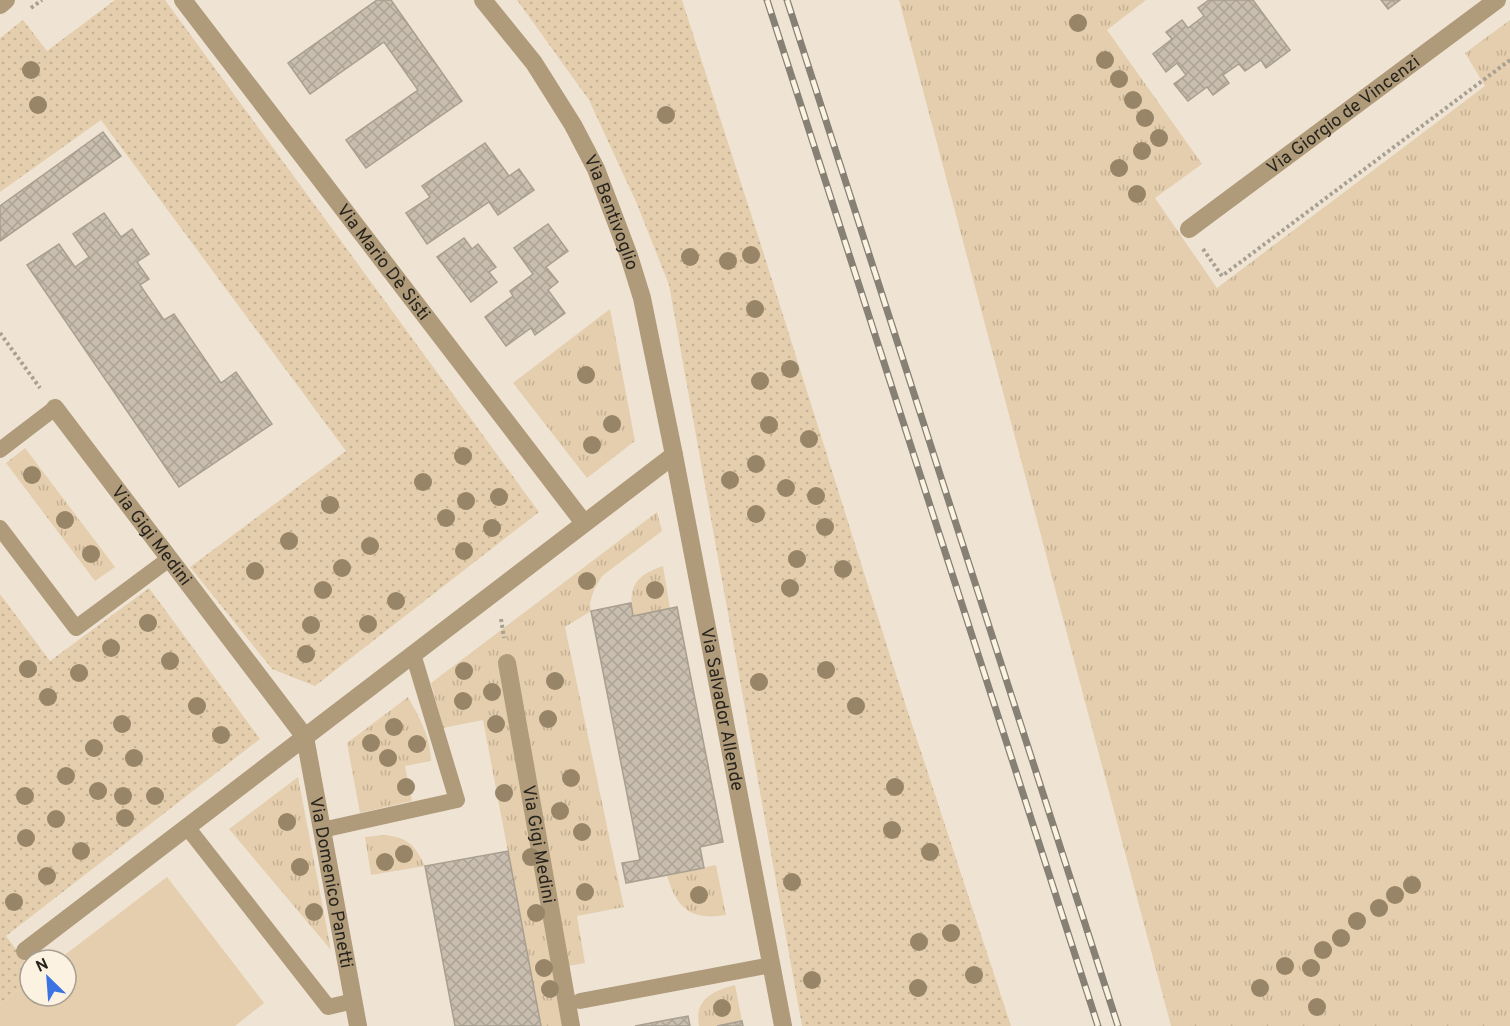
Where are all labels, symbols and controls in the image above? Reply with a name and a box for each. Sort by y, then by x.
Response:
street label: Via Giorgio de Vincenzi [1263,51,1425,180]
street label: Via Bentivoglio [578,151,643,273]
street label: Via Mario Dè Sisti [331,200,434,326]
street label: Via Gigi Medini [105,482,196,591]
street label: Via Salvador Allende [694,626,748,793]
street label: Via Gigi Medini [516,783,559,906]
street label: Via Domenico Panetti [303,795,357,970]
north arrow [18,948,78,1008]
text: N [33,955,52,978]

